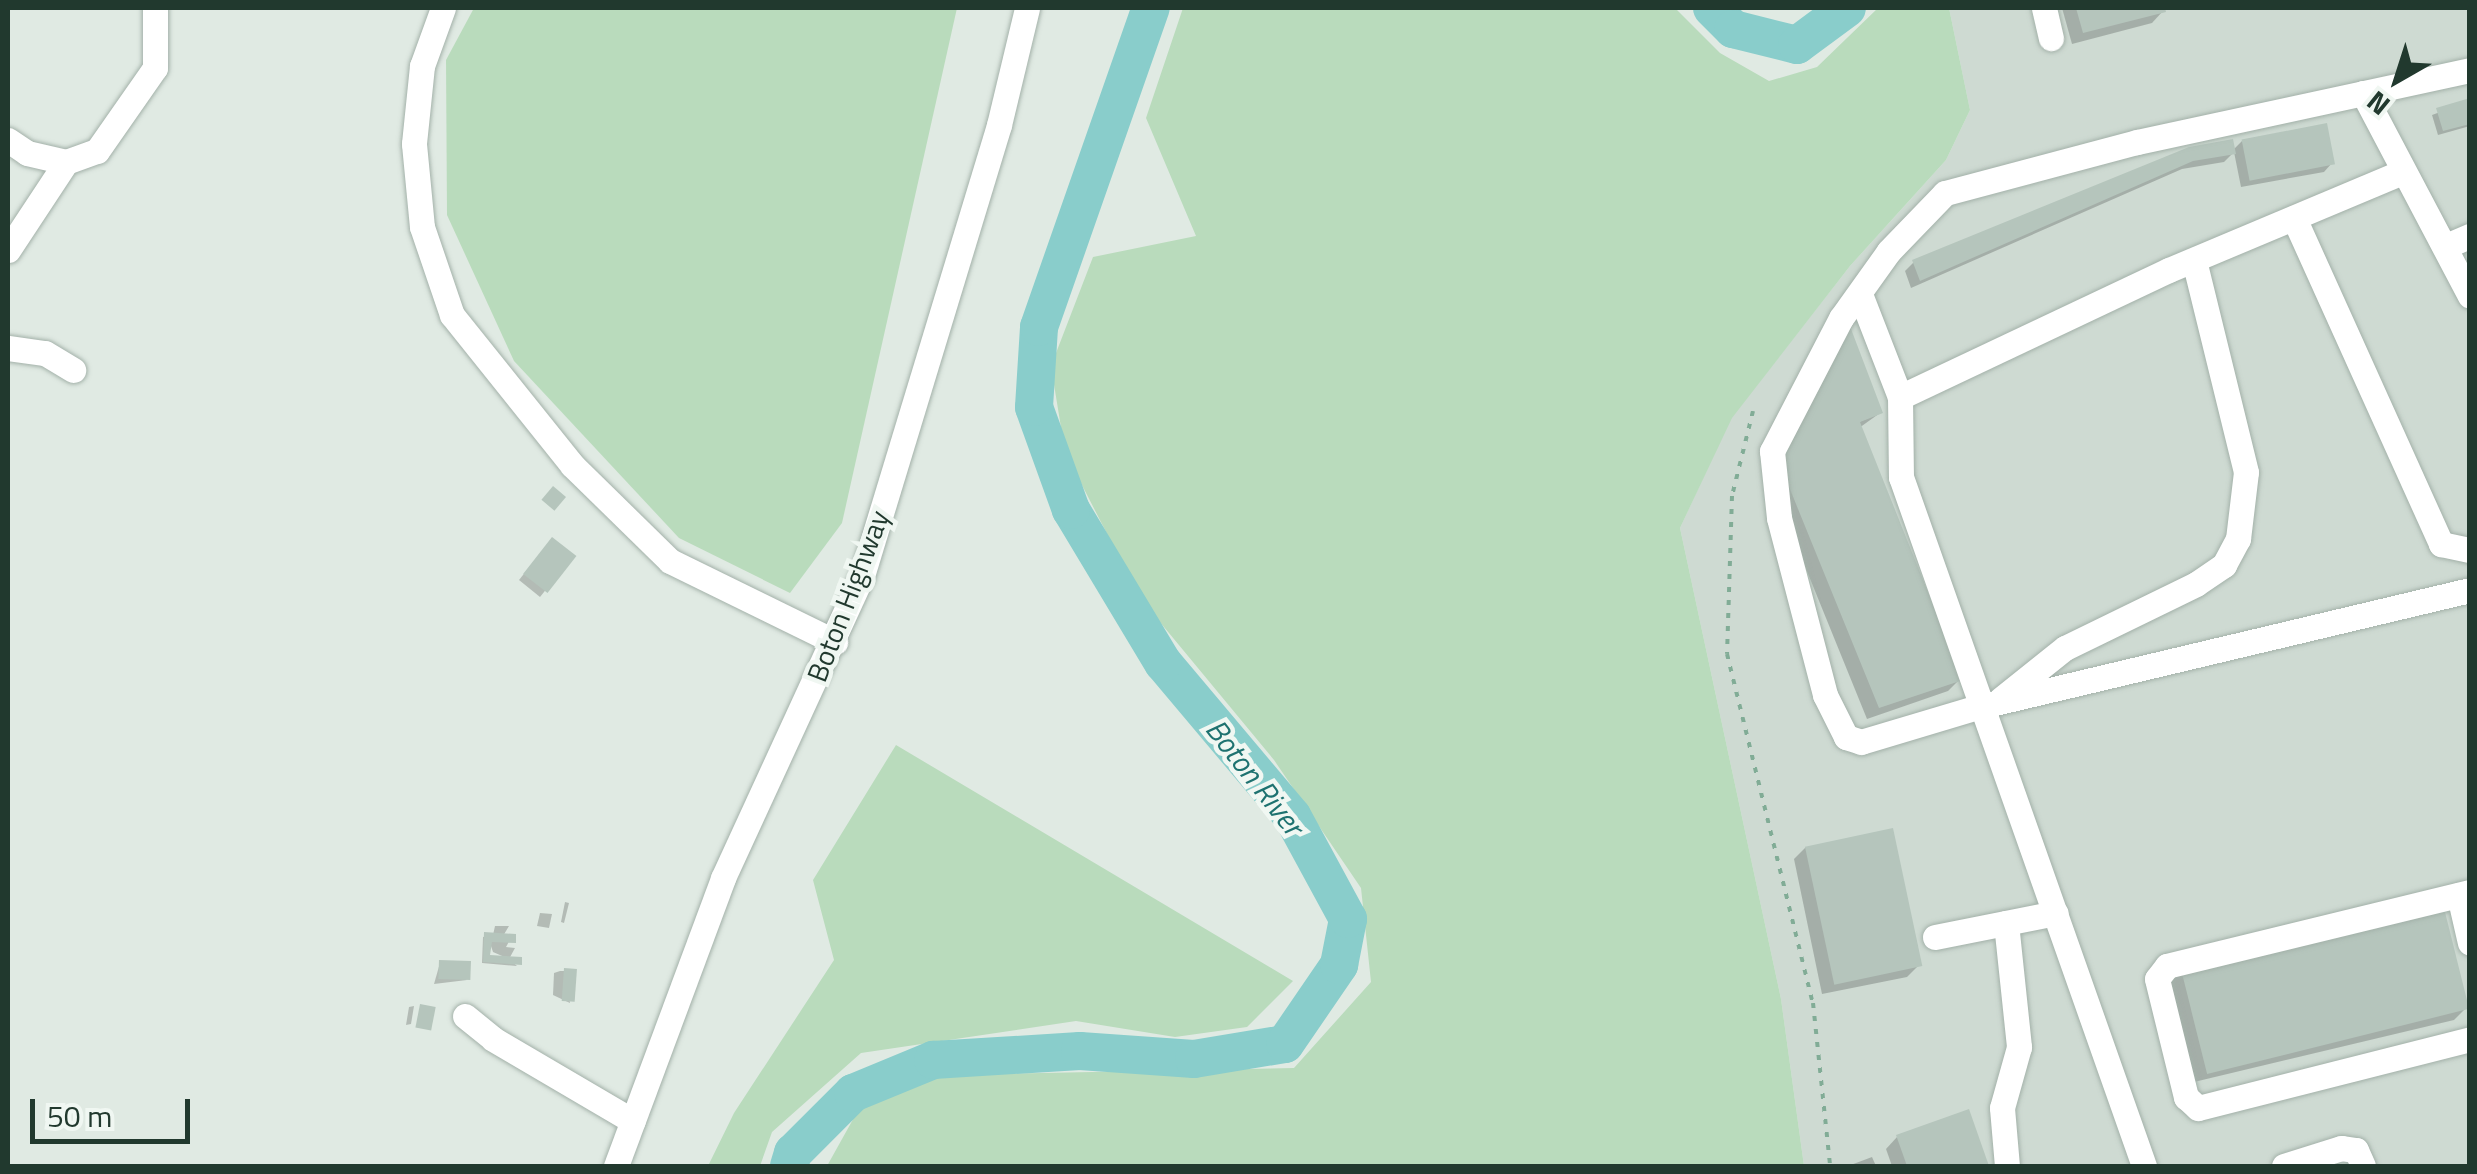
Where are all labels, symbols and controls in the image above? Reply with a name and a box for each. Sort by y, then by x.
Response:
north arrow [2347,30,2447,130]
text: N [2357,81,2399,127]
street label: Boton Highway [800,506,896,686]
water label: Boton River [1198,712,1312,842]
scale bar [35,1079,195,1141]
text: 50 m [47,1093,112,1139]

